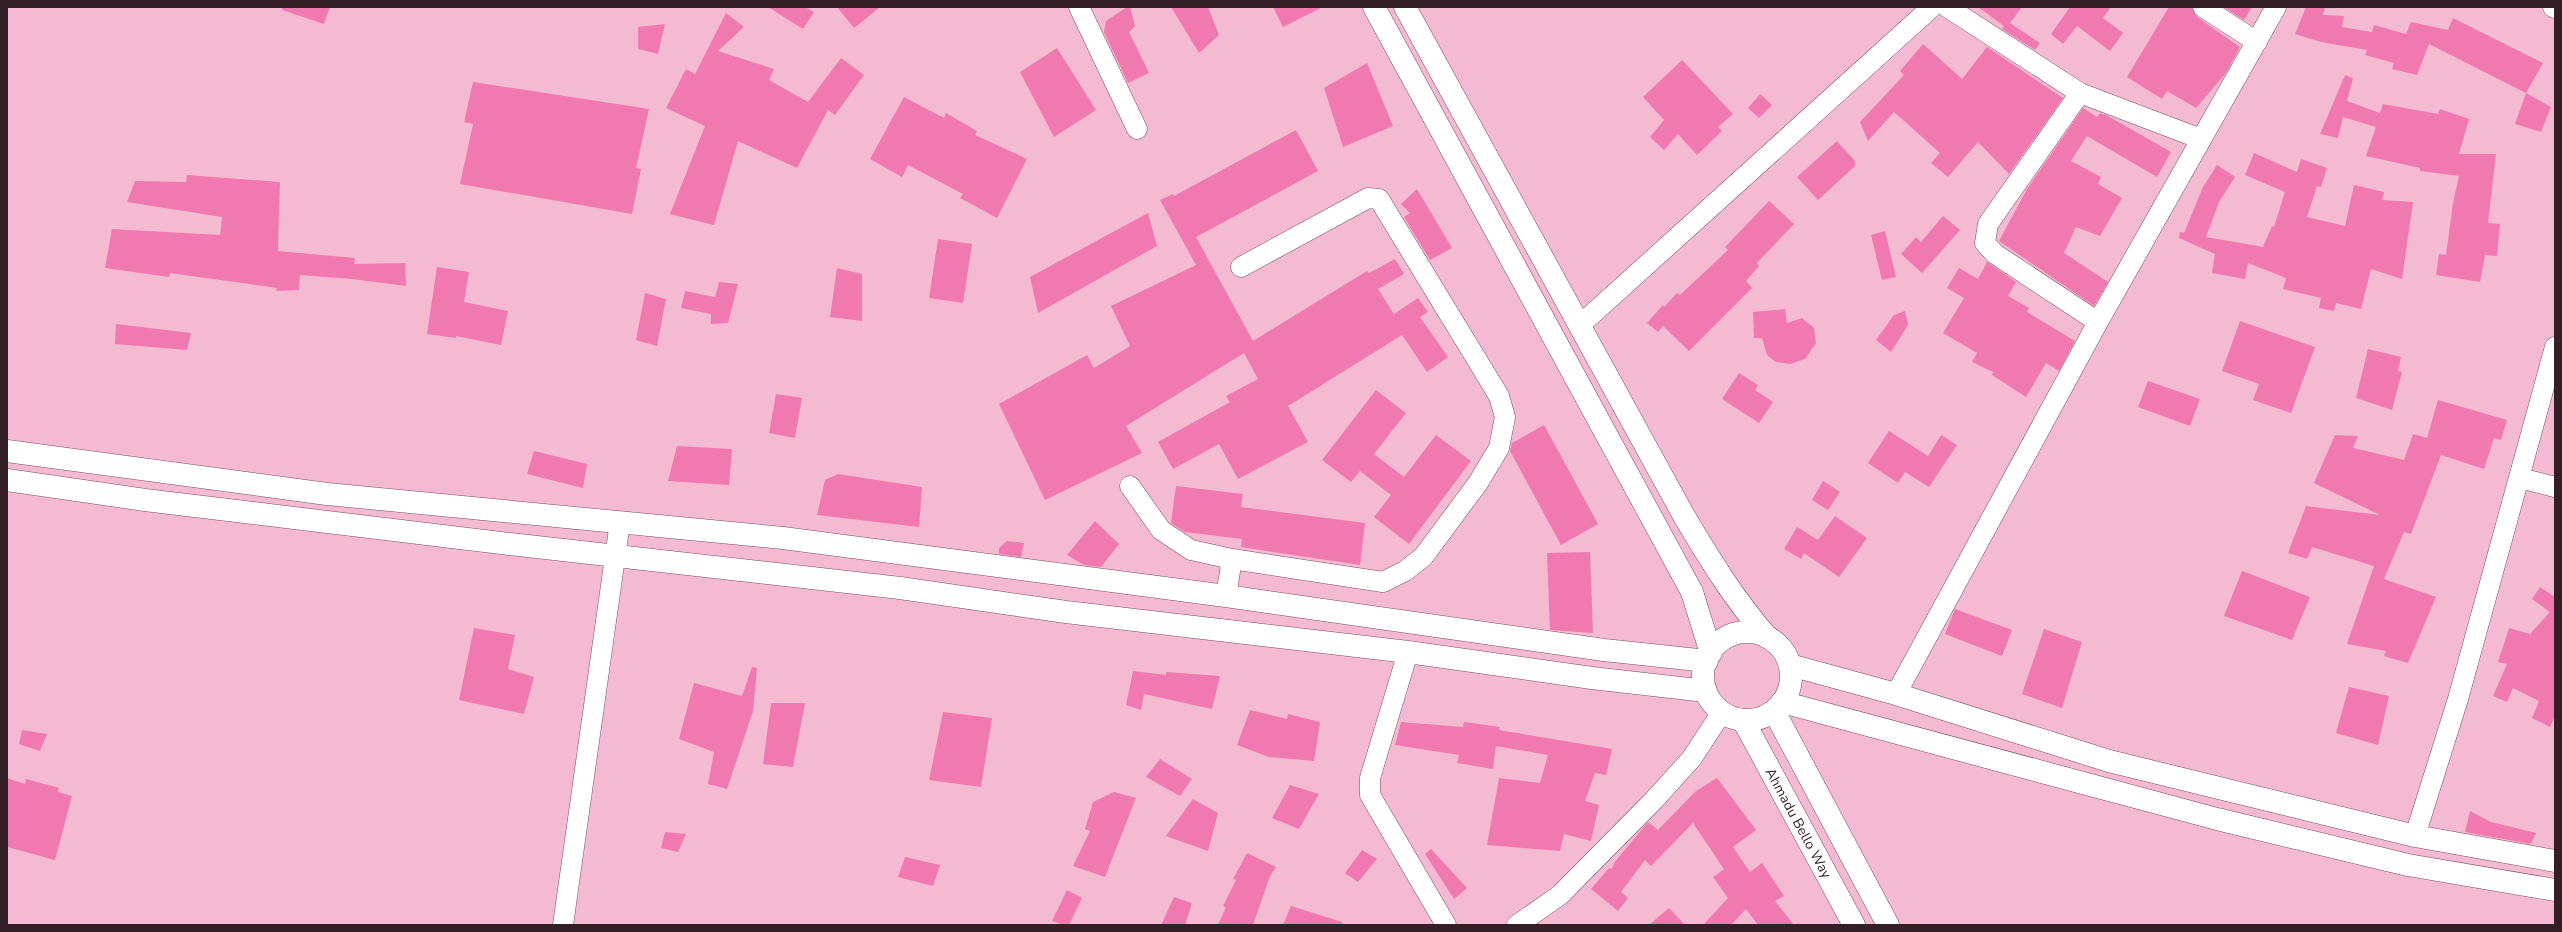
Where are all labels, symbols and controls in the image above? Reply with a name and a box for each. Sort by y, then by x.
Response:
street label: Ahmadu Bello Way [1761,764,1837,882]

